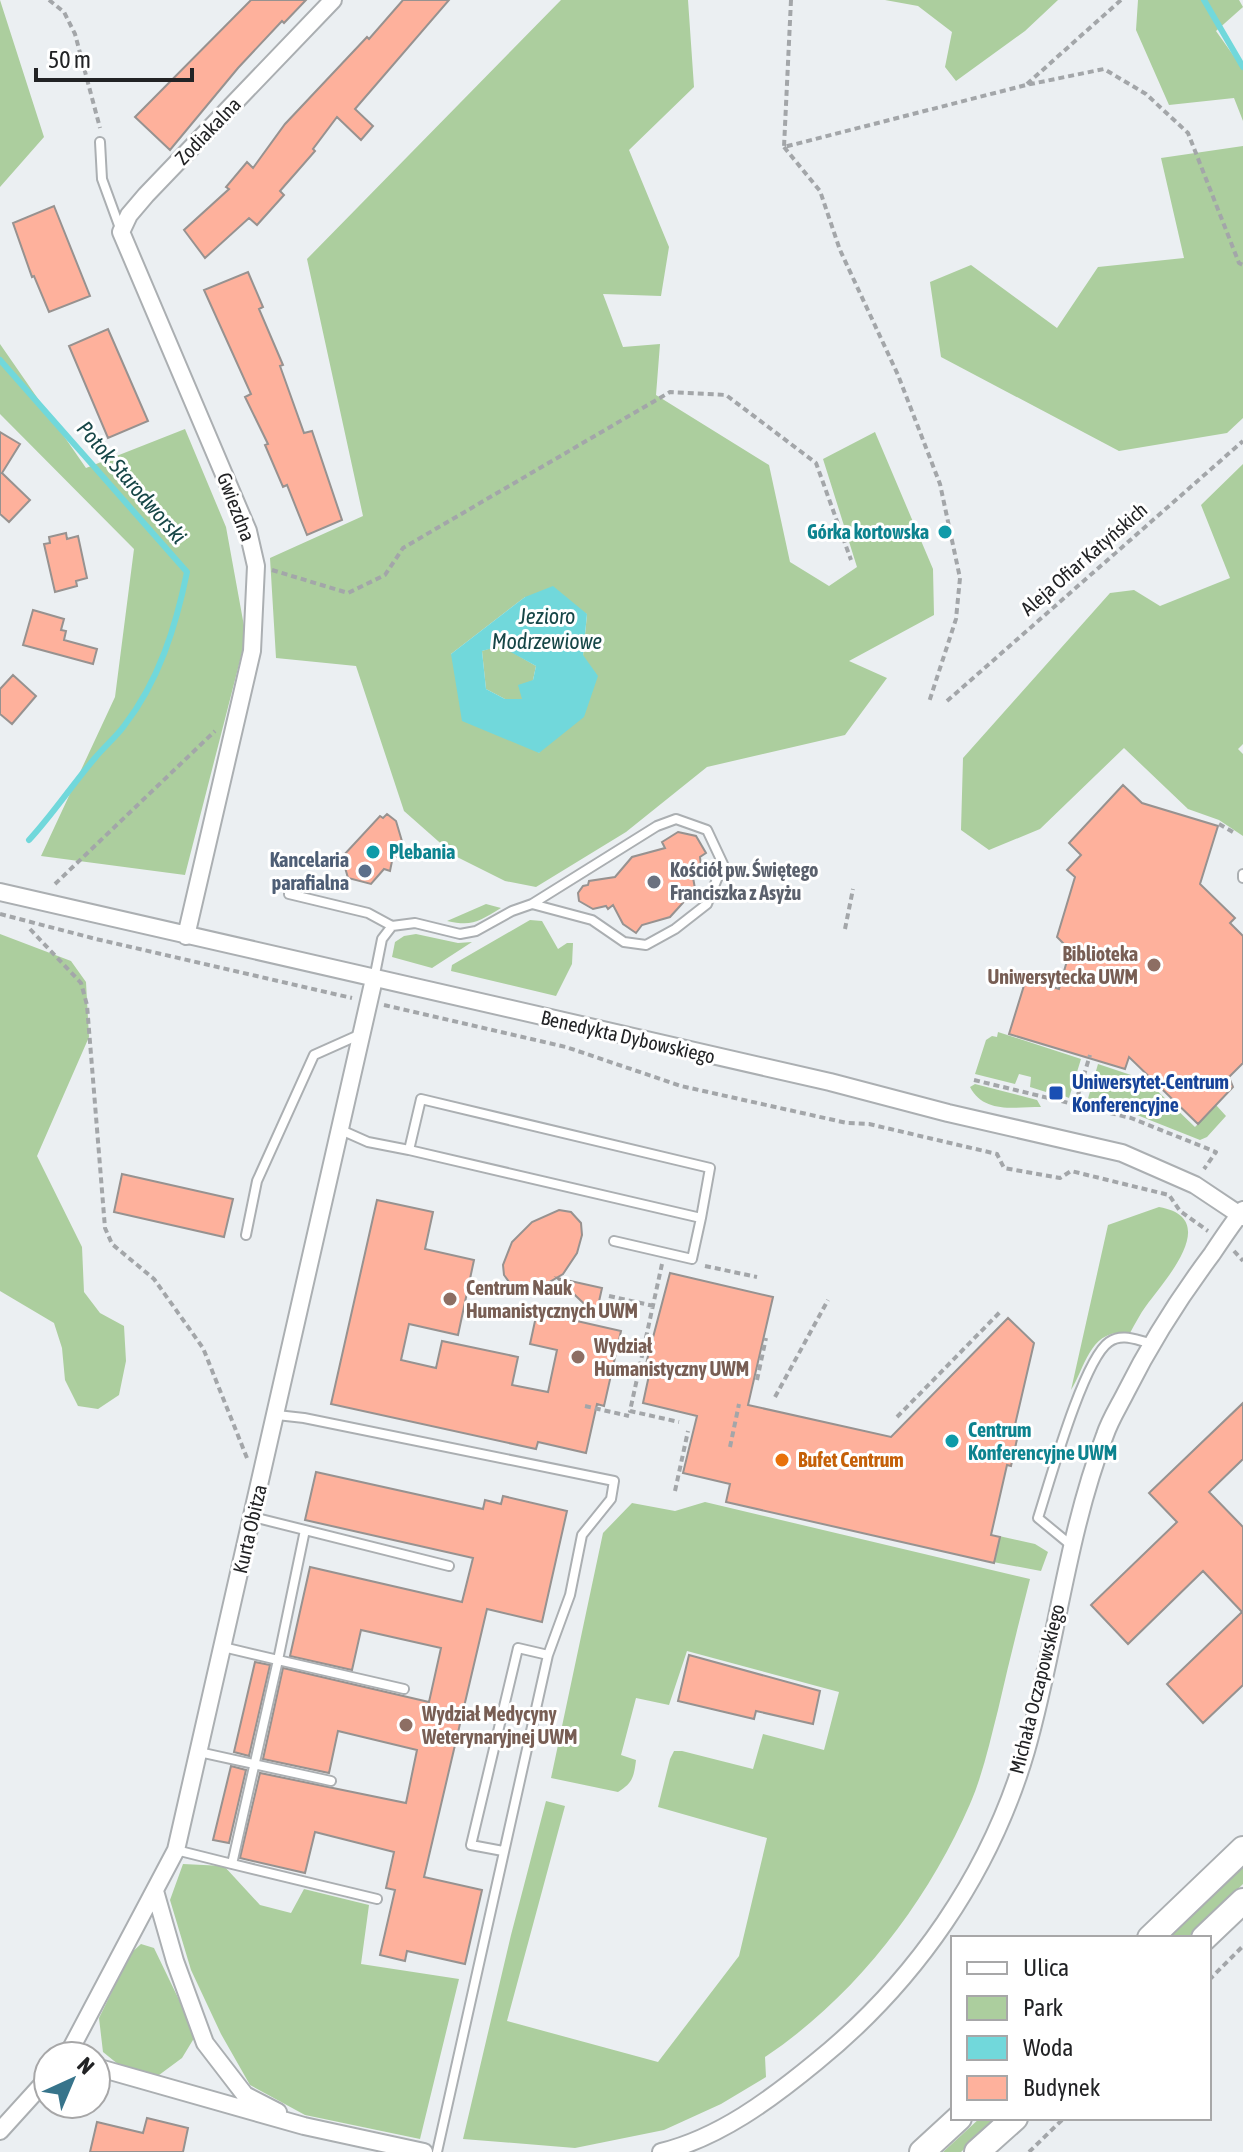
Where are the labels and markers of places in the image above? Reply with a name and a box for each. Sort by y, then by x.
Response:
place label: Górka kortowska [807,520,929,543]
marker: Górka kortowska [936,523,954,541]
place label: Plebania [389,840,455,863]
marker: Plebania [364,843,382,861]
place label: Kancelaria parafialna [270,848,349,894]
place label: Kościół pw. Świętego Franciszka z Asyżu [670,858,818,904]
marker: Kancelaria parafialna [356,862,374,880]
marker: Kościół pw. Świętego Franciszka z Asyżu [645,873,663,891]
place label: Biblioteka Uniwersytecka UWM [987,942,1138,988]
marker: Biblioteka Uniwersytecka UWM [1145,956,1163,974]
place label: Uniwersytet-Centrum Konferencyjne [1072,1070,1229,1116]
marker: Uniwersytet-Centrum Konferencyjne [1047,1084,1065,1102]
place label: Centrum Nauk Humanistycznych UWM [466,1276,638,1322]
marker: Centrum Nauk Humanistycznych UWM [441,1290,459,1308]
place label: Wydział Humanistyczny UWM [593,1334,749,1380]
marker: Wydział Humanistyczny UWM [569,1348,587,1366]
place label: Centrum Konferencyjne UWM [968,1418,1117,1464]
marker: Centrum Konferencyjne UWM [943,1432,961,1450]
place label: Bufet Centrum [798,1448,904,1471]
marker: Bufet Centrum [773,1451,791,1469]
place label: Wydział Medycyny Weterynaryjnej UWM [421,1702,577,1748]
marker: Wydział Medycyny Weterynaryjnej UWM [397,1716,415,1734]

